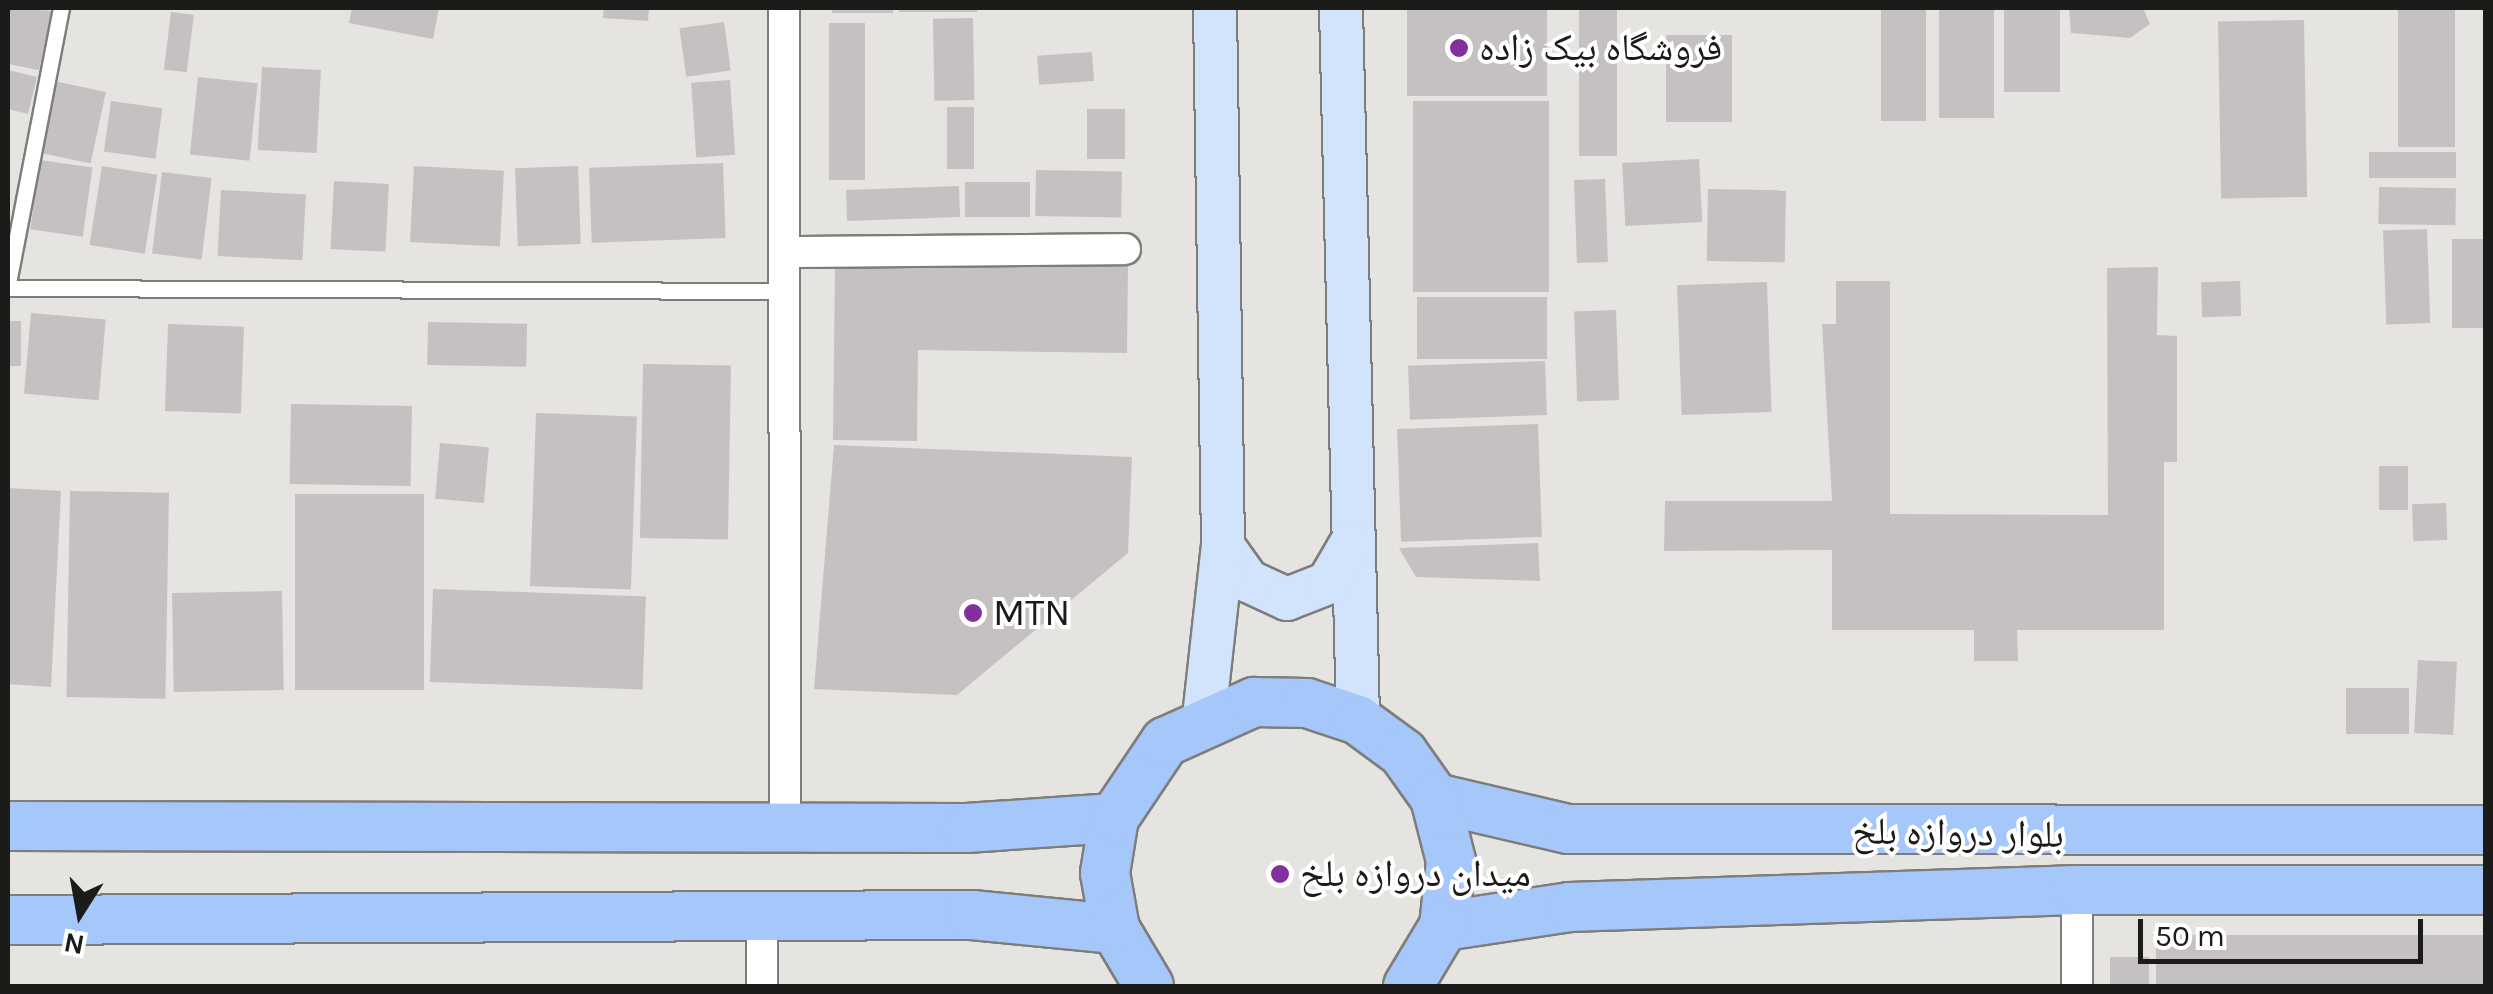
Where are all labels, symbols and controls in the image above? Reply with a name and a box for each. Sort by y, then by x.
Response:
place label: فروشگاه بیک زاده [1479,25,1722,71]
marker: فروشگاه بیک زاده [1448,37,1470,59]
place label: MTN [993,590,1070,636]
marker: MTN [962,602,984,624]
street label: بلوار دروازه بلخ [1852,808,2064,858]
place label: میدان دروازه بلخ [1300,851,1531,897]
marker: میدان دروازه بلخ [1269,863,1291,885]
north arrow [30,864,130,964]
scale bar [2143,899,2428,961]
text: 50 m [2155,918,2225,954]
text: N [61,926,87,962]

